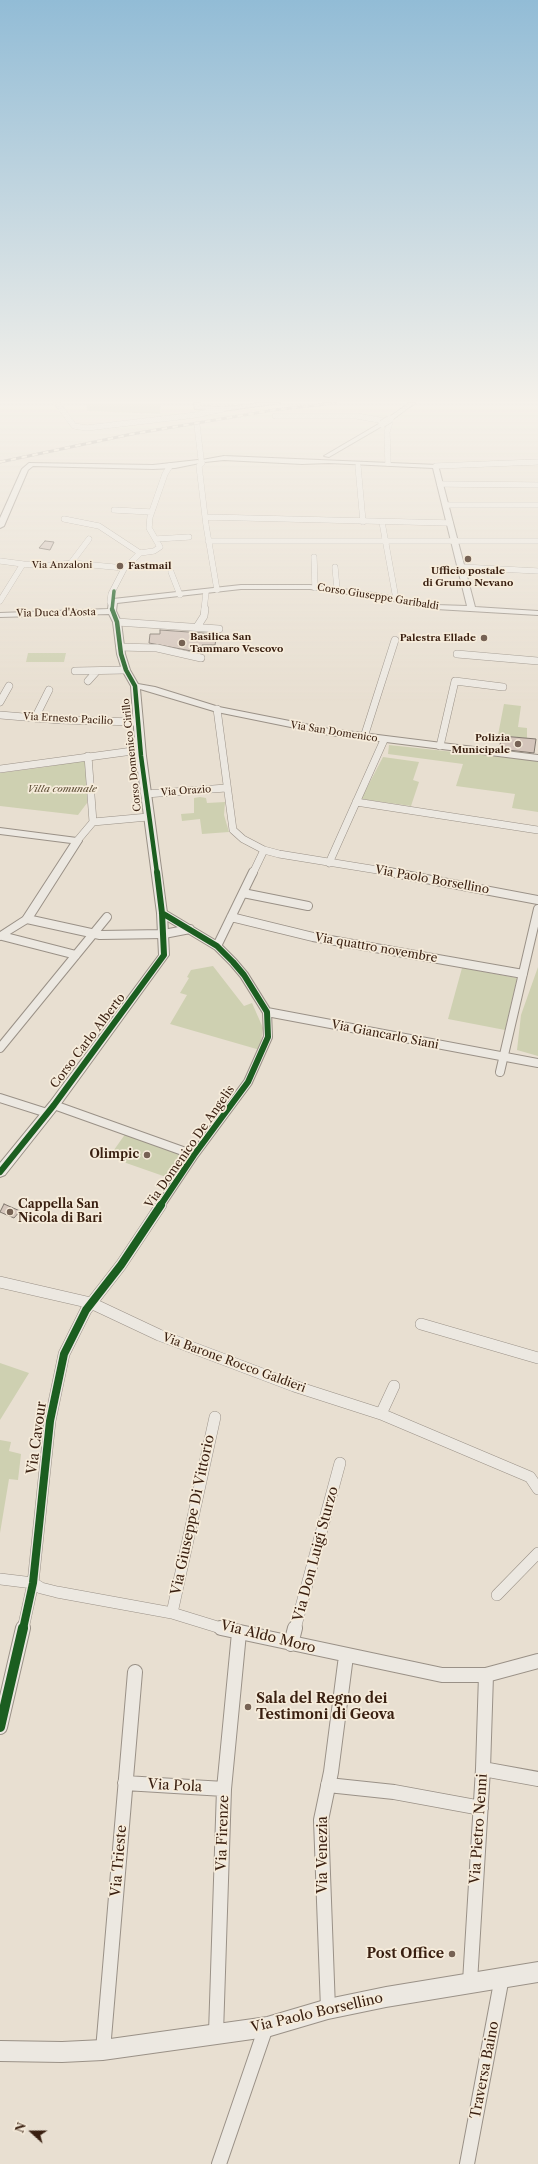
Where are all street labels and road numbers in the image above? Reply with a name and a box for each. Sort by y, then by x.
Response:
street label: Via Anzaloni [32,559,92,571]
street label: Corso Giuseppe Garibaldi [316,581,440,613]
street label: Via Duca d'Aosta [16,606,96,620]
street label: Corso Domenico Cirillo [120,698,144,812]
street label: Via Ernesto Pacilio [23,711,113,727]
street label: Via San Domenico [290,719,378,745]
street label: Via Orazio [161,783,211,799]
street label: Via Paolo Borsellino [374,863,490,897]
street label: Via quattro novembre [314,930,438,966]
street label: Corso Carlo Alberto [48,991,128,1091]
street label: Via Giancarlo Siani [330,1018,440,1052]
street label: Via Domenico De Angelis [142,1083,238,1211]
street label: Via Barone Rocco Galdieri [160,1330,308,1396]
street label: Via Cavour [24,1400,50,1476]
street label: Via Giuseppe Di Vittorio [168,1433,218,1597]
street label: Via Don Luigi Sturzo [290,1485,342,1623]
street label: Via Aldo Moro [219,1617,317,1657]
street label: Via Pietro Nenni [467,1773,491,1885]
street label: Via Pola [147,1776,203,1796]
street label: Via Firenze [213,1795,233,1871]
street label: Via Venezia [315,1816,331,1894]
street label: Via Trieste [107,1824,131,1898]
street label: Via Paolo Borsellino [249,1990,385,2036]
street label: Traversa Baino [467,2020,503,2120]

